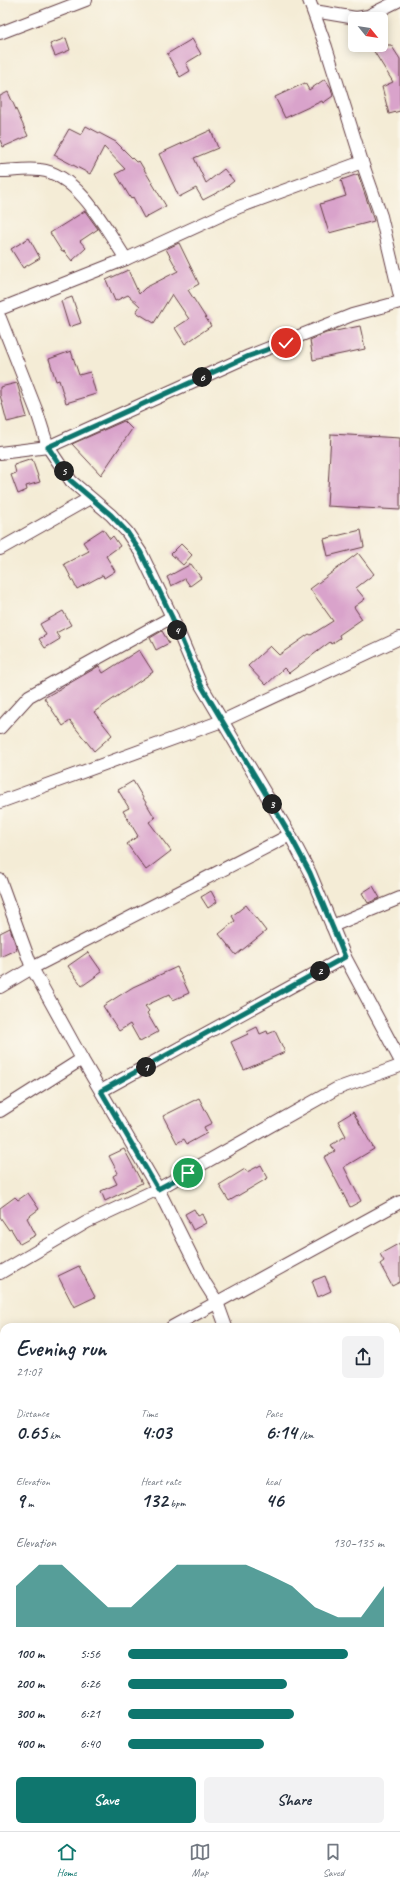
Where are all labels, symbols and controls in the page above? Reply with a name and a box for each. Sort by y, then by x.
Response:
north arrow [348,12,388,52]
map controls [348,12,388,52]
pin [269,326,303,360]
icon: check [275,332,297,354]
pin: 6 [192,367,212,387]
text: 6 [199,370,205,384]
pin: 5 [54,461,74,481]
text: 5 [62,464,66,478]
pin: 4 [167,620,187,640]
text: 4 [175,623,179,637]
pin: 3 [262,794,282,814]
text: 3 [270,797,274,811]
pin: 2 [310,961,330,981]
text: 2 [318,964,322,978]
pin: 1 [136,1057,156,1077]
text: 1 [144,1060,148,1074]
pin [171,1156,205,1190]
icon: arrive [177,1162,199,1184]
text: Evening run [16,1335,106,1363]
button: share [342,1336,384,1378]
text: 21:07 [16,1364,42,1380]
text: Distance [16,1406,49,1420]
text: Time [141,1406,158,1420]
text: Pace [265,1406,282,1420]
text: 0.65 [16,1420,47,1445]
text: 4:03 [141,1420,172,1445]
text: 6:14 [265,1420,297,1445]
text: km [47,1428,60,1442]
text: /km [297,1428,314,1442]
text: Elevation [16,1474,50,1488]
text: Heart rate [141,1474,181,1488]
text: kcal [265,1474,280,1488]
text: 9 [16,1488,25,1513]
text: 132 [141,1488,168,1513]
text: 46 [265,1488,284,1513]
text: m [25,1496,34,1510]
text: bpm [168,1496,185,1510]
text: Elevation [16,1535,56,1551]
text: 130–135 m [333,1535,384,1551]
text: 100 m [16,1646,44,1662]
text: 5:56 [80,1646,100,1662]
text: 200 m [16,1676,44,1692]
text: 6:26 [80,1676,100,1692]
text: 300 m [16,1706,44,1722]
text: 6:21 [80,1706,100,1722]
text: 400 m [16,1736,44,1752]
text: 6:40 [80,1736,100,1752]
button: Save [16,1777,196,1823]
button: Share [204,1777,384,1823]
tab: Home [56,1841,78,1879]
tab: Map [189,1841,211,1879]
tab: Saved [322,1841,344,1879]

